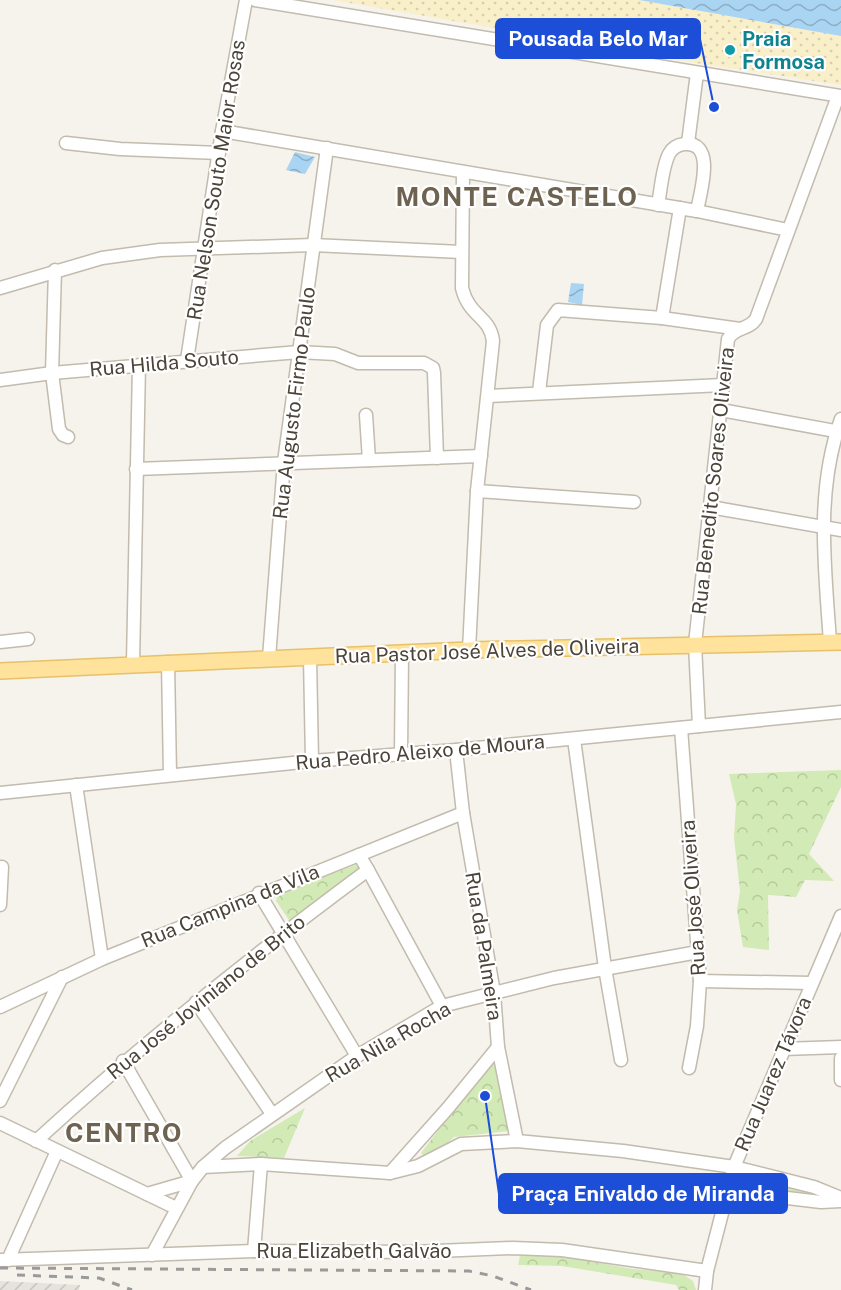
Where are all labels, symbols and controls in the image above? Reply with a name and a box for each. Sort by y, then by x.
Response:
callout: Pousada Belo Mar [496,19,700,58]
text: Pousada Belo Mar [508,26,688,51]
place label: Praia Formosa [742,27,825,74]
street label: Rua Nelson Souto Maior Rosas [182,38,250,322]
marker: Praia Formosa [723,43,737,57]
district label: MONTE CASTELO [395,181,639,212]
street label: Rua Augusto Firmo Paulo [268,285,320,521]
street label: Rua Hilda Souto [88,345,240,381]
street label: Rua Benedito Soares Oliveira [687,346,739,616]
street label: Rua Pastor José Alves de Oliveira [334,634,640,668]
street label: Rua Pedro Aleixo de Moura [294,729,546,775]
street label: Rua José Oliveira [676,819,710,977]
street label: Rua Campina da Vila [137,859,323,953]
street label: Rua da Palmeira [460,870,508,1022]
street label: Rua José Joviniano de Brito [102,910,310,1084]
street label: Rua Juarez Távora [730,993,816,1155]
street label: Rua Nila Rocha [321,996,455,1088]
district label: CENTRO [65,1117,183,1148]
callout: Praça Enivaldo de Miranda [499,1174,787,1213]
text: Praça Enivaldo de Miranda [511,1181,775,1206]
street label: Rua Elizabeth Galvão [256,1239,452,1263]

